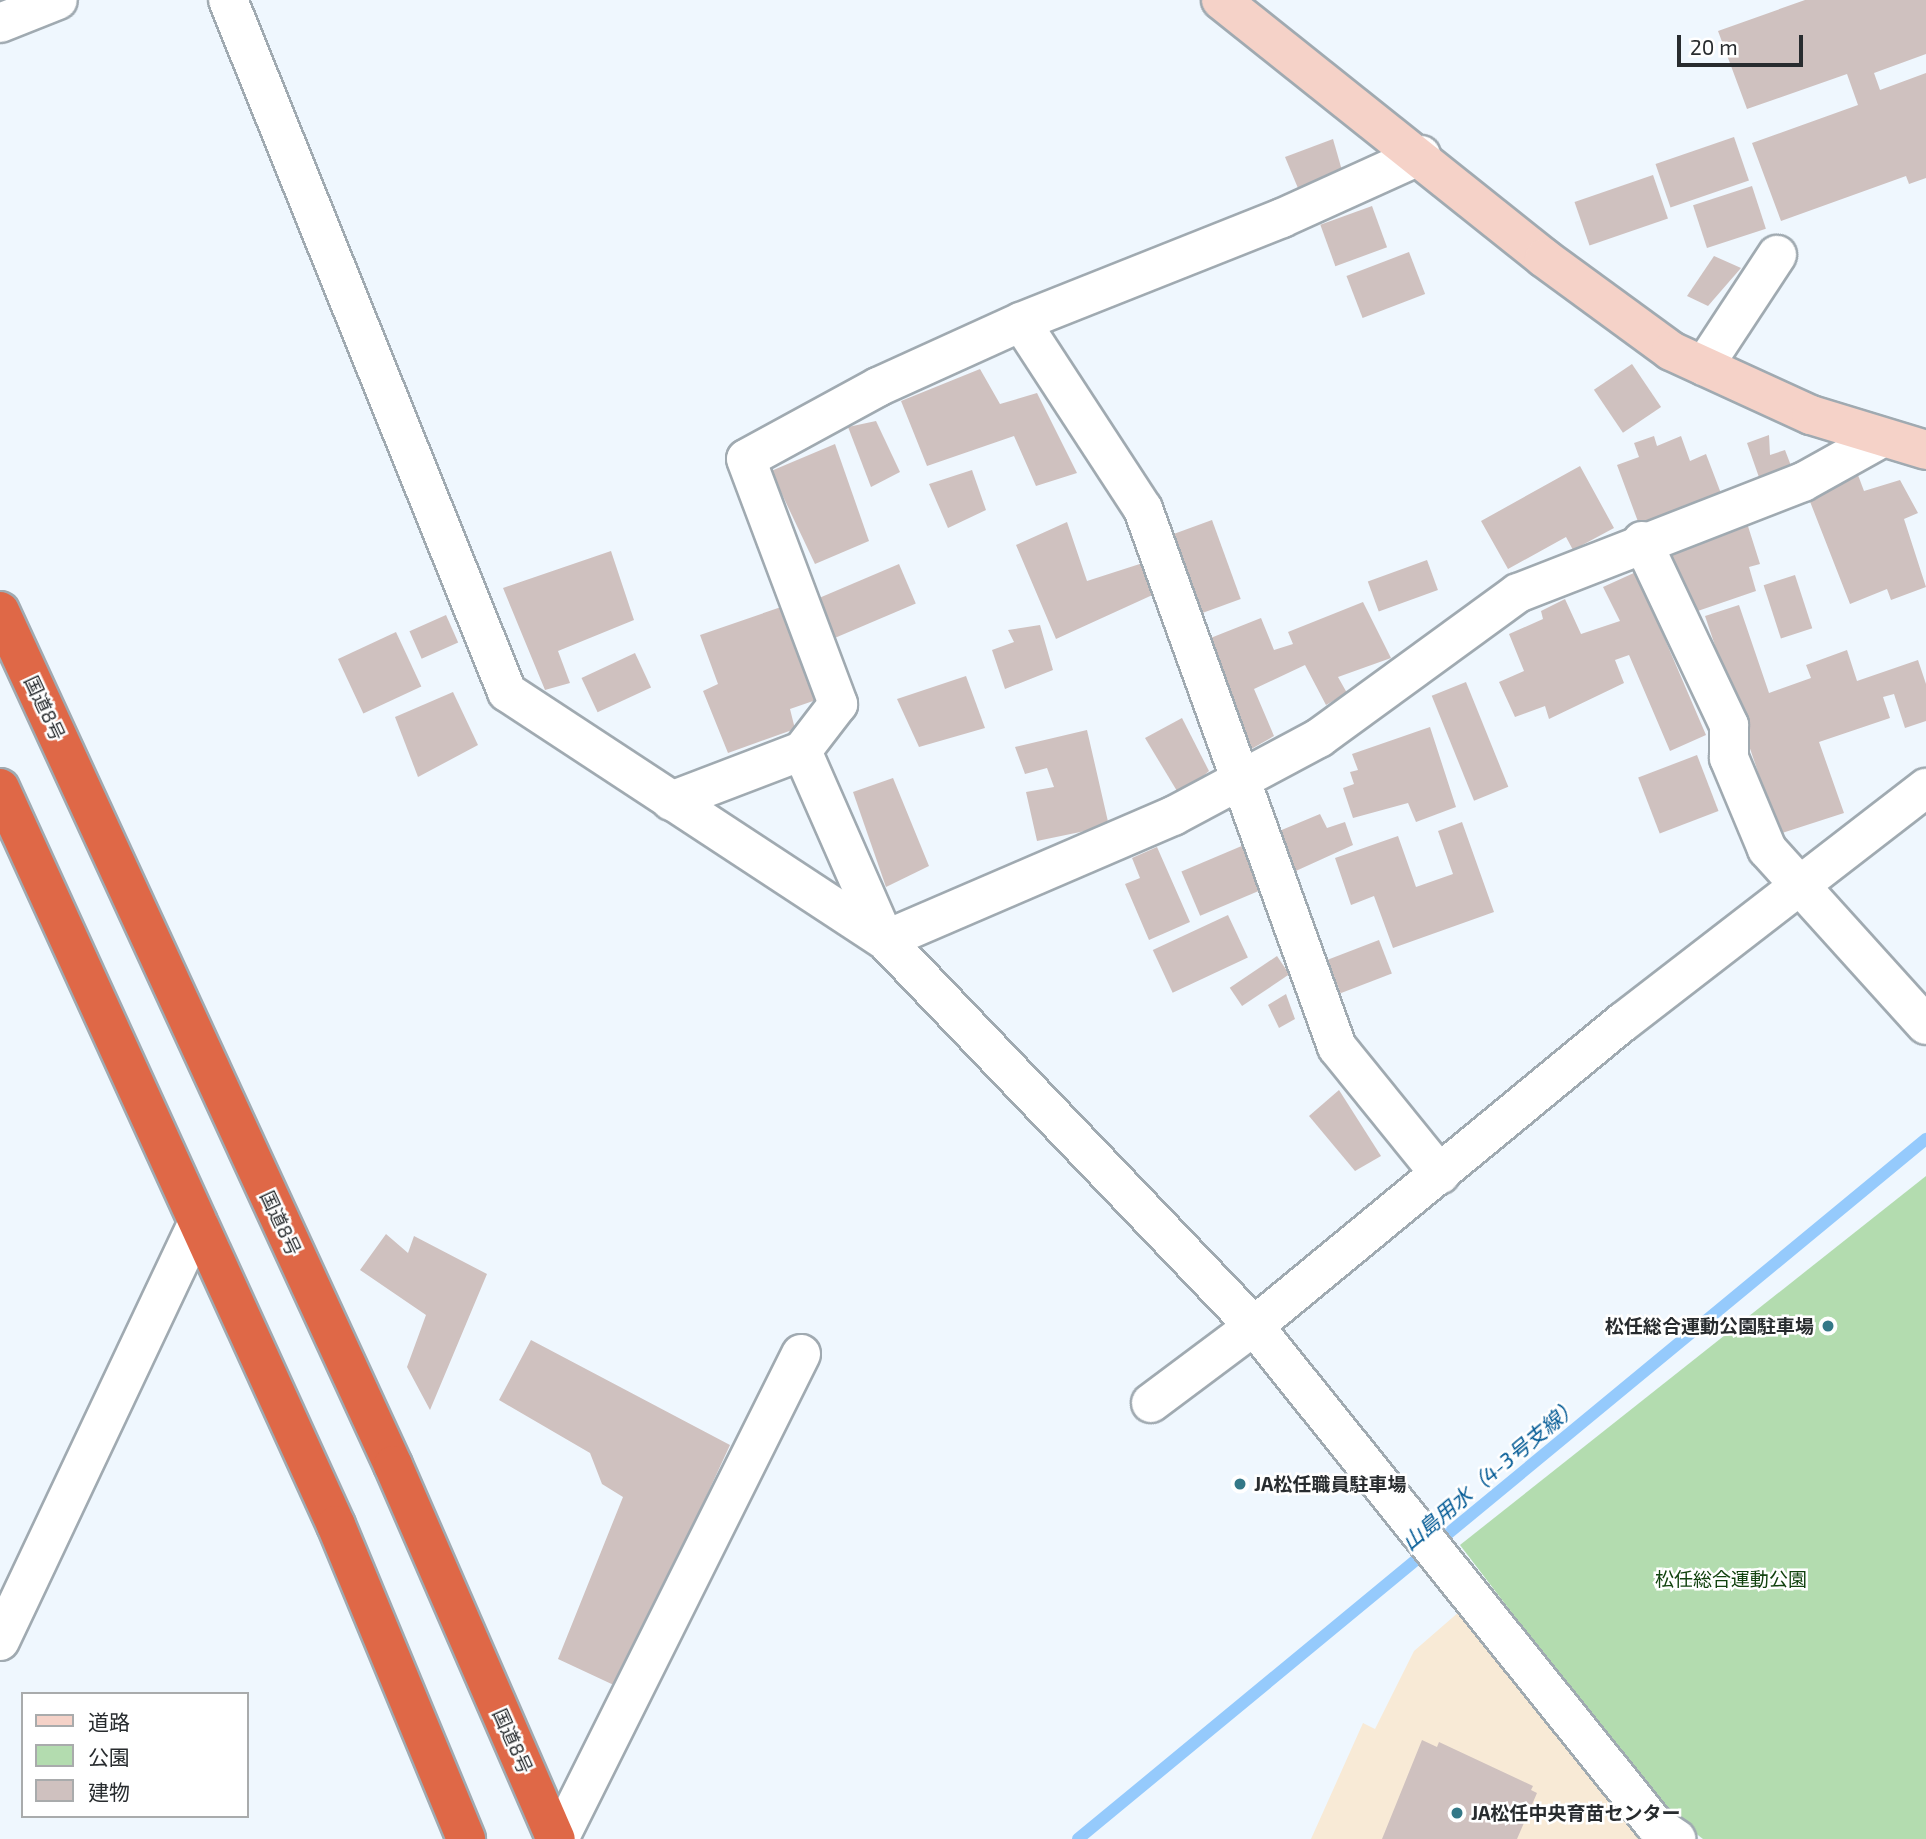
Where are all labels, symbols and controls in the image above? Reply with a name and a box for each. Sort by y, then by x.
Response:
scale bar [1681,21,1807,65]
text: 20 m [1690,34,1738,59]
street label: 国道8号 [20,672,70,744]
street label: 国道8号 [256,1187,306,1259]
place label: 松任総合運動公園駐車場 [1605,1315,1814,1337]
marker: 松任総合運動公園駐車場 [1820,1318,1836,1334]
water label: 山島用水（4-3号支線） [1397,1393,1583,1555]
place label: JA松任職員駐車場 [1254,1473,1406,1495]
marker: JA松任職員駐車場 [1232,1476,1248,1492]
park label: 松任総合運動公園 [1655,1568,1807,1590]
legend [21,1692,248,1818]
street label: 国道8号 [489,1705,537,1777]
text: 道路 [88,1709,130,1734]
text: 公園 [88,1744,130,1769]
text: 建物 [88,1779,130,1804]
place label: JA松任中央育苗センター [1471,1802,1680,1824]
marker: JA松任中央育苗センター [1449,1805,1465,1821]

